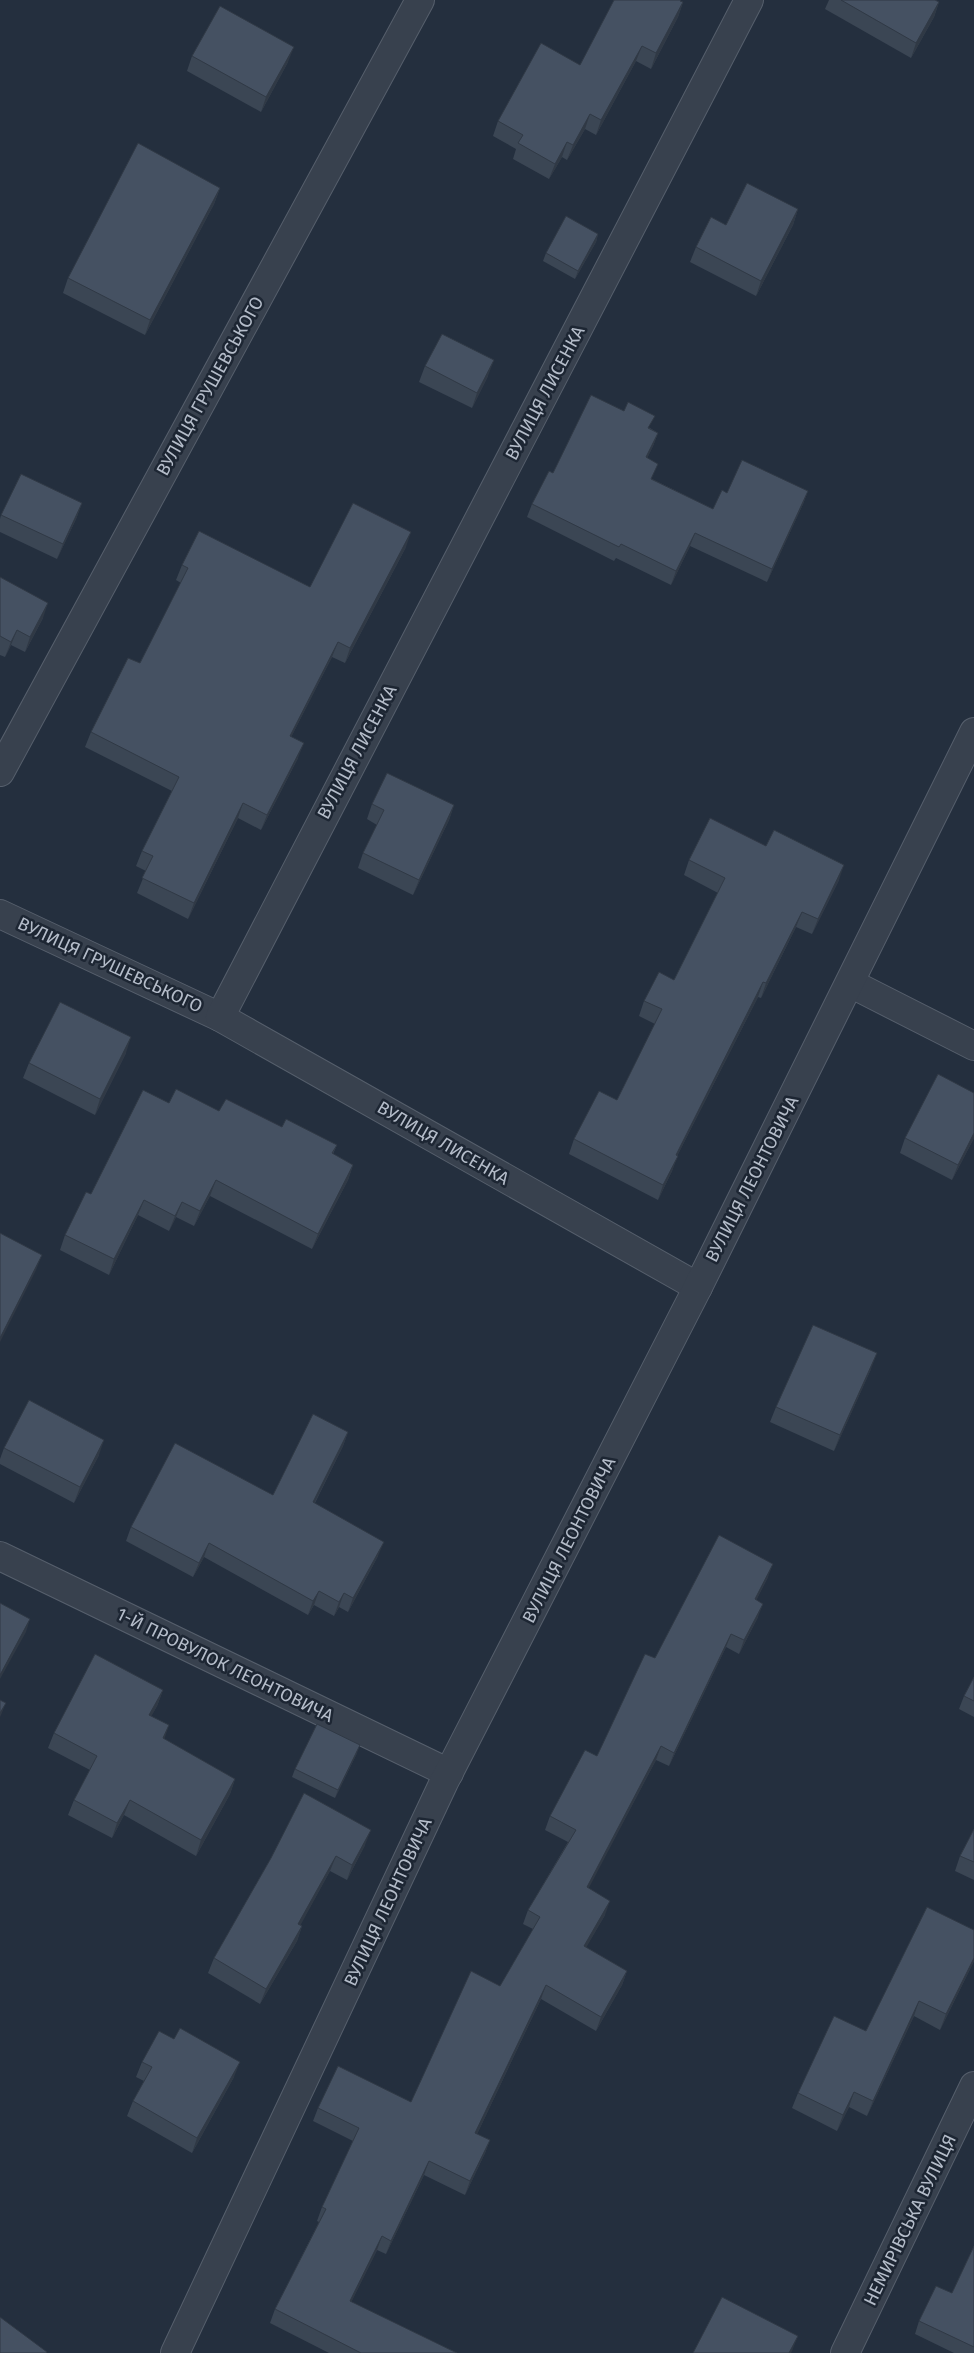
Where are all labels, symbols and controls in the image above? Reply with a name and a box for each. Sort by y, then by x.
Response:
street label: ВУЛИЦЯ ГРУШЕВСЬКОГО [152,293,268,479]
street label: ВУЛИЦЯ ЛИСЕНКА [500,322,590,464]
street label: ВУЛИЦЯ ЛИСЕНКА [312,681,402,823]
street label: ВУЛИЦЯ ГРУШЕВСЬКОГО [14,912,206,1018]
street label: ВУЛИЦЯ ЛЕОНТОВИЧА [701,1092,804,1266]
street label: ВУЛИЦЯ ЛИСЕНКА [373,1096,513,1190]
street label: ВУЛИЦЯ ЛЕОНТОВИЧА [518,1453,621,1627]
street label: 1-Й ПРОВУЛОК ЛЕОНТОВИЧА [113,1603,338,1727]
street label: ВУЛИЦЯ ЛЕОНТОВИЧА [339,1814,437,1990]
street label: НЕМИРІВСЬКА ВУЛИЦЯ [859,2131,961,2309]

